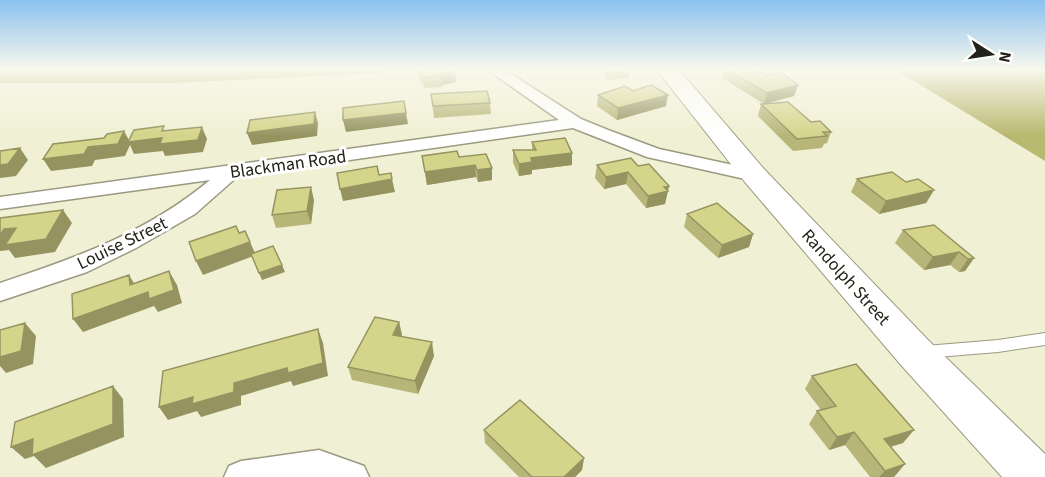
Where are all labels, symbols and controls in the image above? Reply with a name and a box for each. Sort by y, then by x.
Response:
north arrow [961,24,1021,84]
text: N [993,49,1017,64]
street label: Blackman Road [228,144,348,185]
street label: Louise Street [73,211,172,276]
street label: Randolph Street [796,224,896,331]

